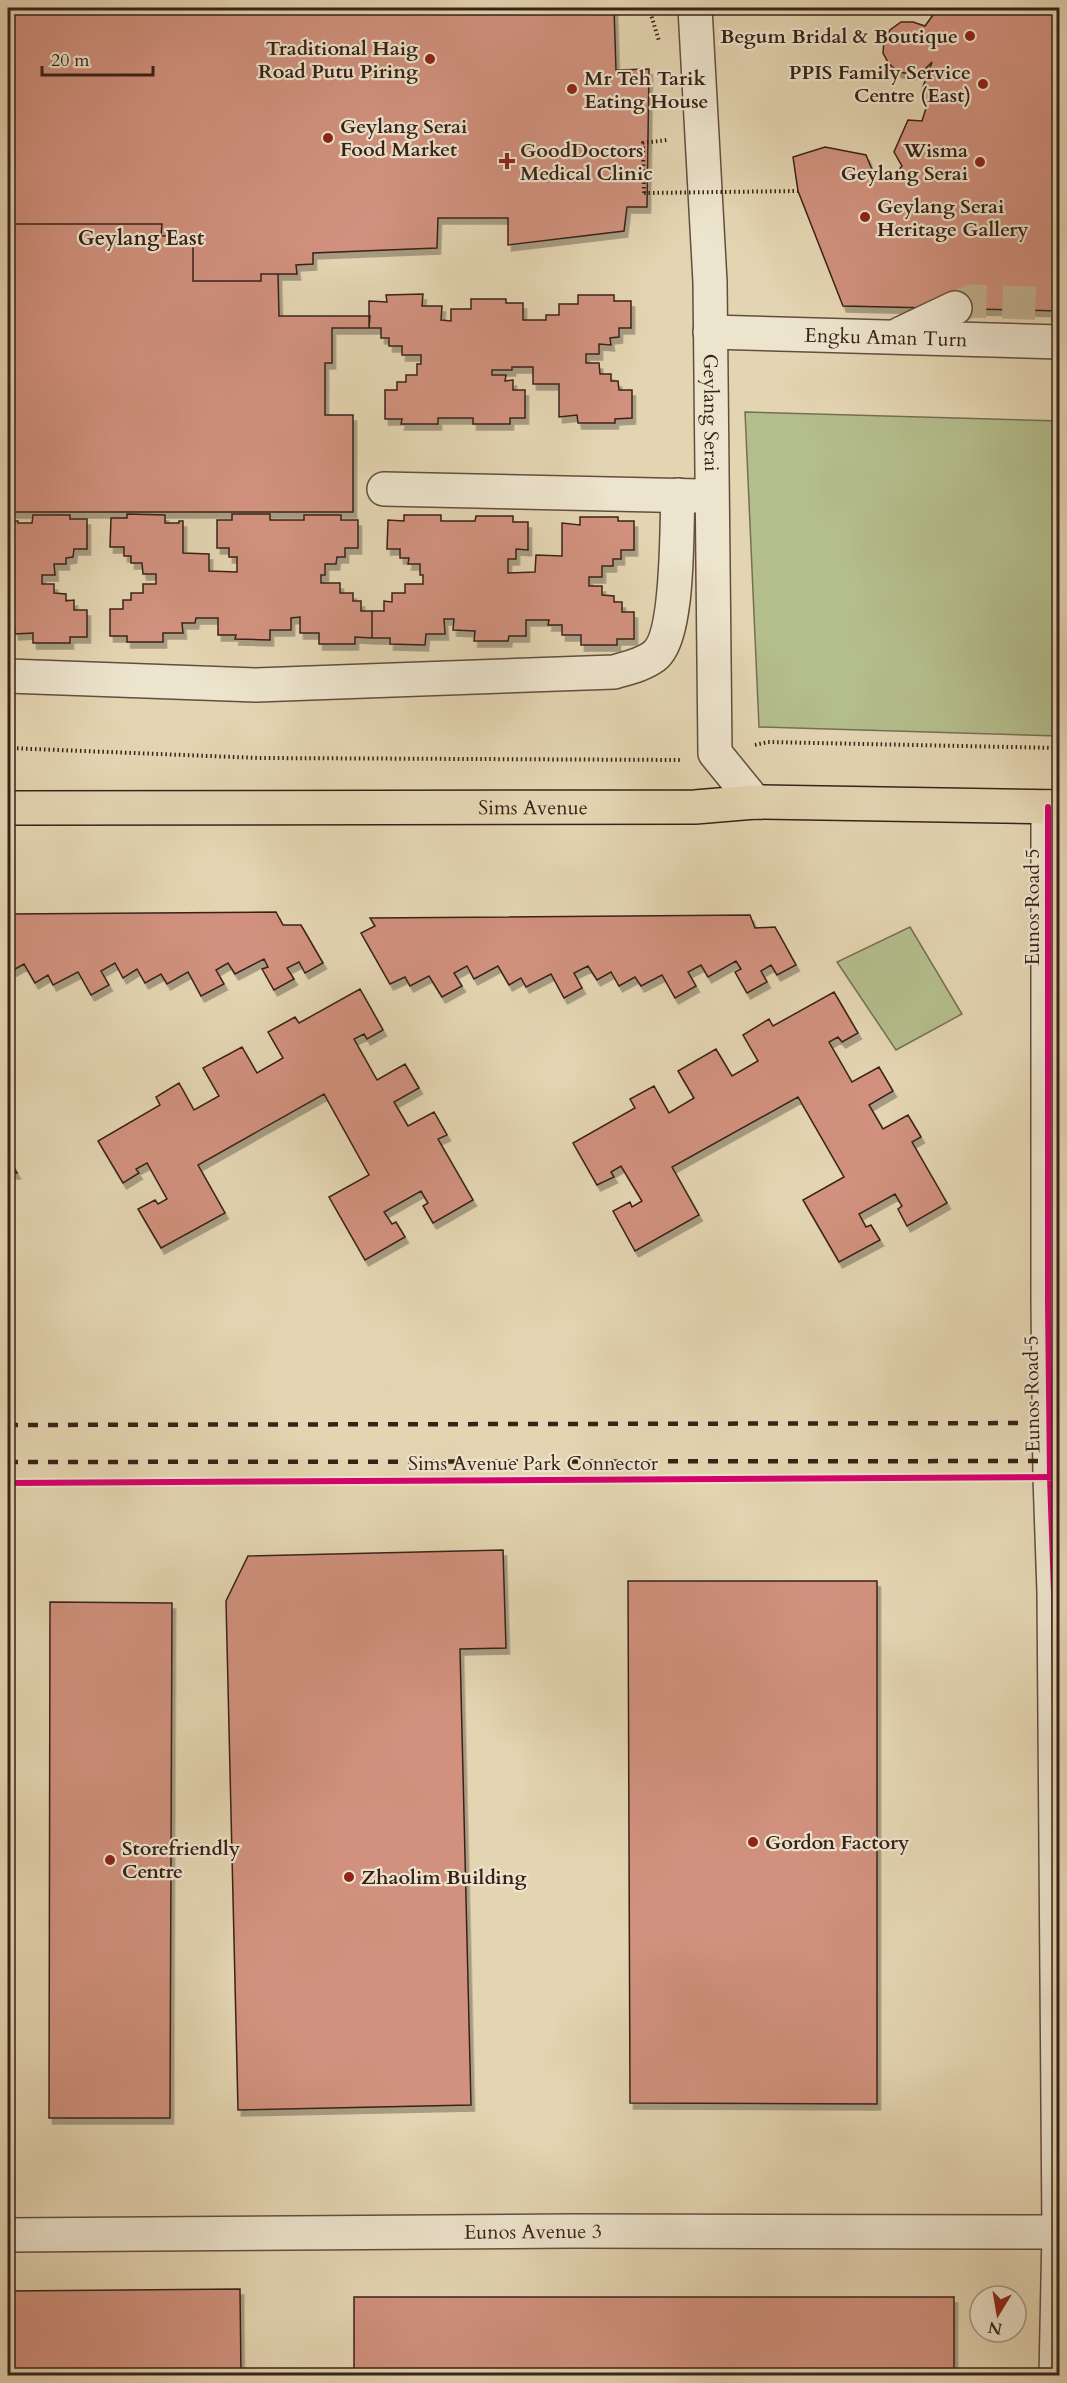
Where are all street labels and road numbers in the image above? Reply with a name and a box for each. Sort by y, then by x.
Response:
street label: Engku Aman Turn [804,321,968,353]
street label: Geylang Serai [697,353,726,472]
street label: Sims Avenue [478,794,588,821]
street label: Eunos Road 5 [1019,848,1046,966]
street label: Eunos Road 5 [1017,1335,1047,1453]
street label: Sims Avenue Park Connector [408,1450,659,1477]
street label: Eunos Avenue 3 [464,2217,602,2245]

